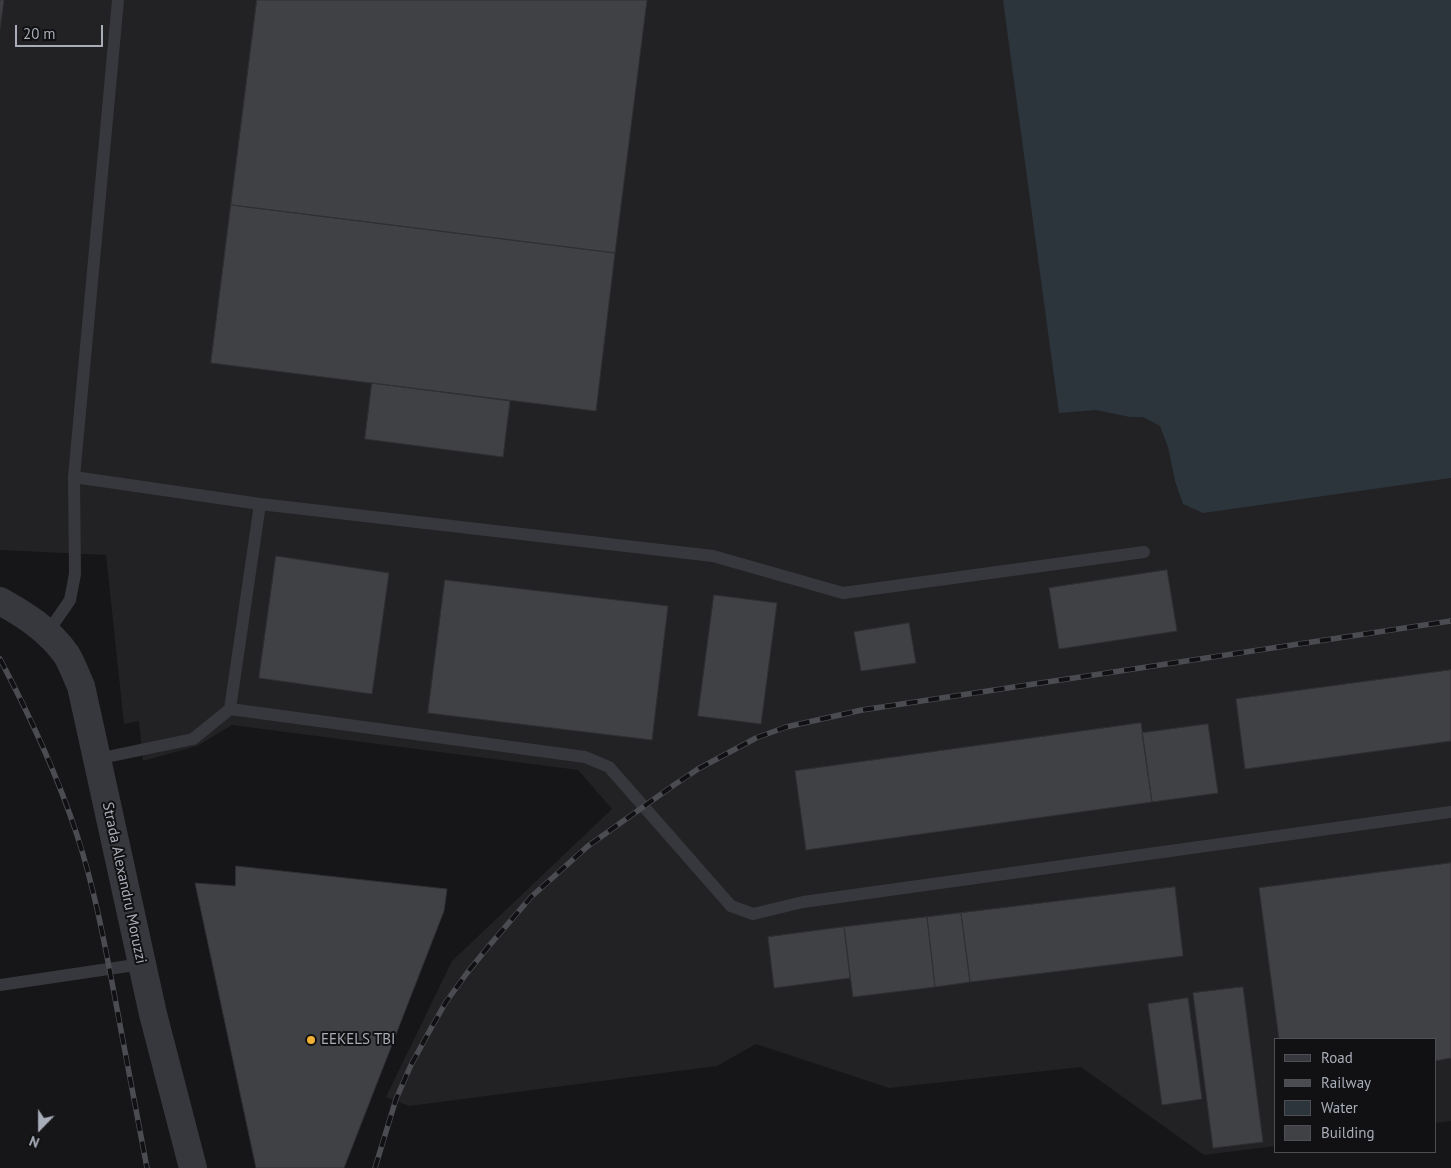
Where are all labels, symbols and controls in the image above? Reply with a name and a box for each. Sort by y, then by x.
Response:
scale bar [18,15,105,47]
text: 20 m [23,24,56,43]
street label: Strada Alexandru Moruzzi [98,801,150,965]
place label: EEKELS TBI [321,1031,395,1049]
marker: EEKELS TBI [305,1034,317,1046]
legend [1274,1038,1436,1153]
text: Road [1321,1048,1353,1067]
text: Railway [1321,1073,1371,1092]
text: Water [1321,1098,1358,1117]
north arrow [15,1103,65,1153]
text: Building [1321,1123,1375,1142]
text: N [27,1132,42,1152]

